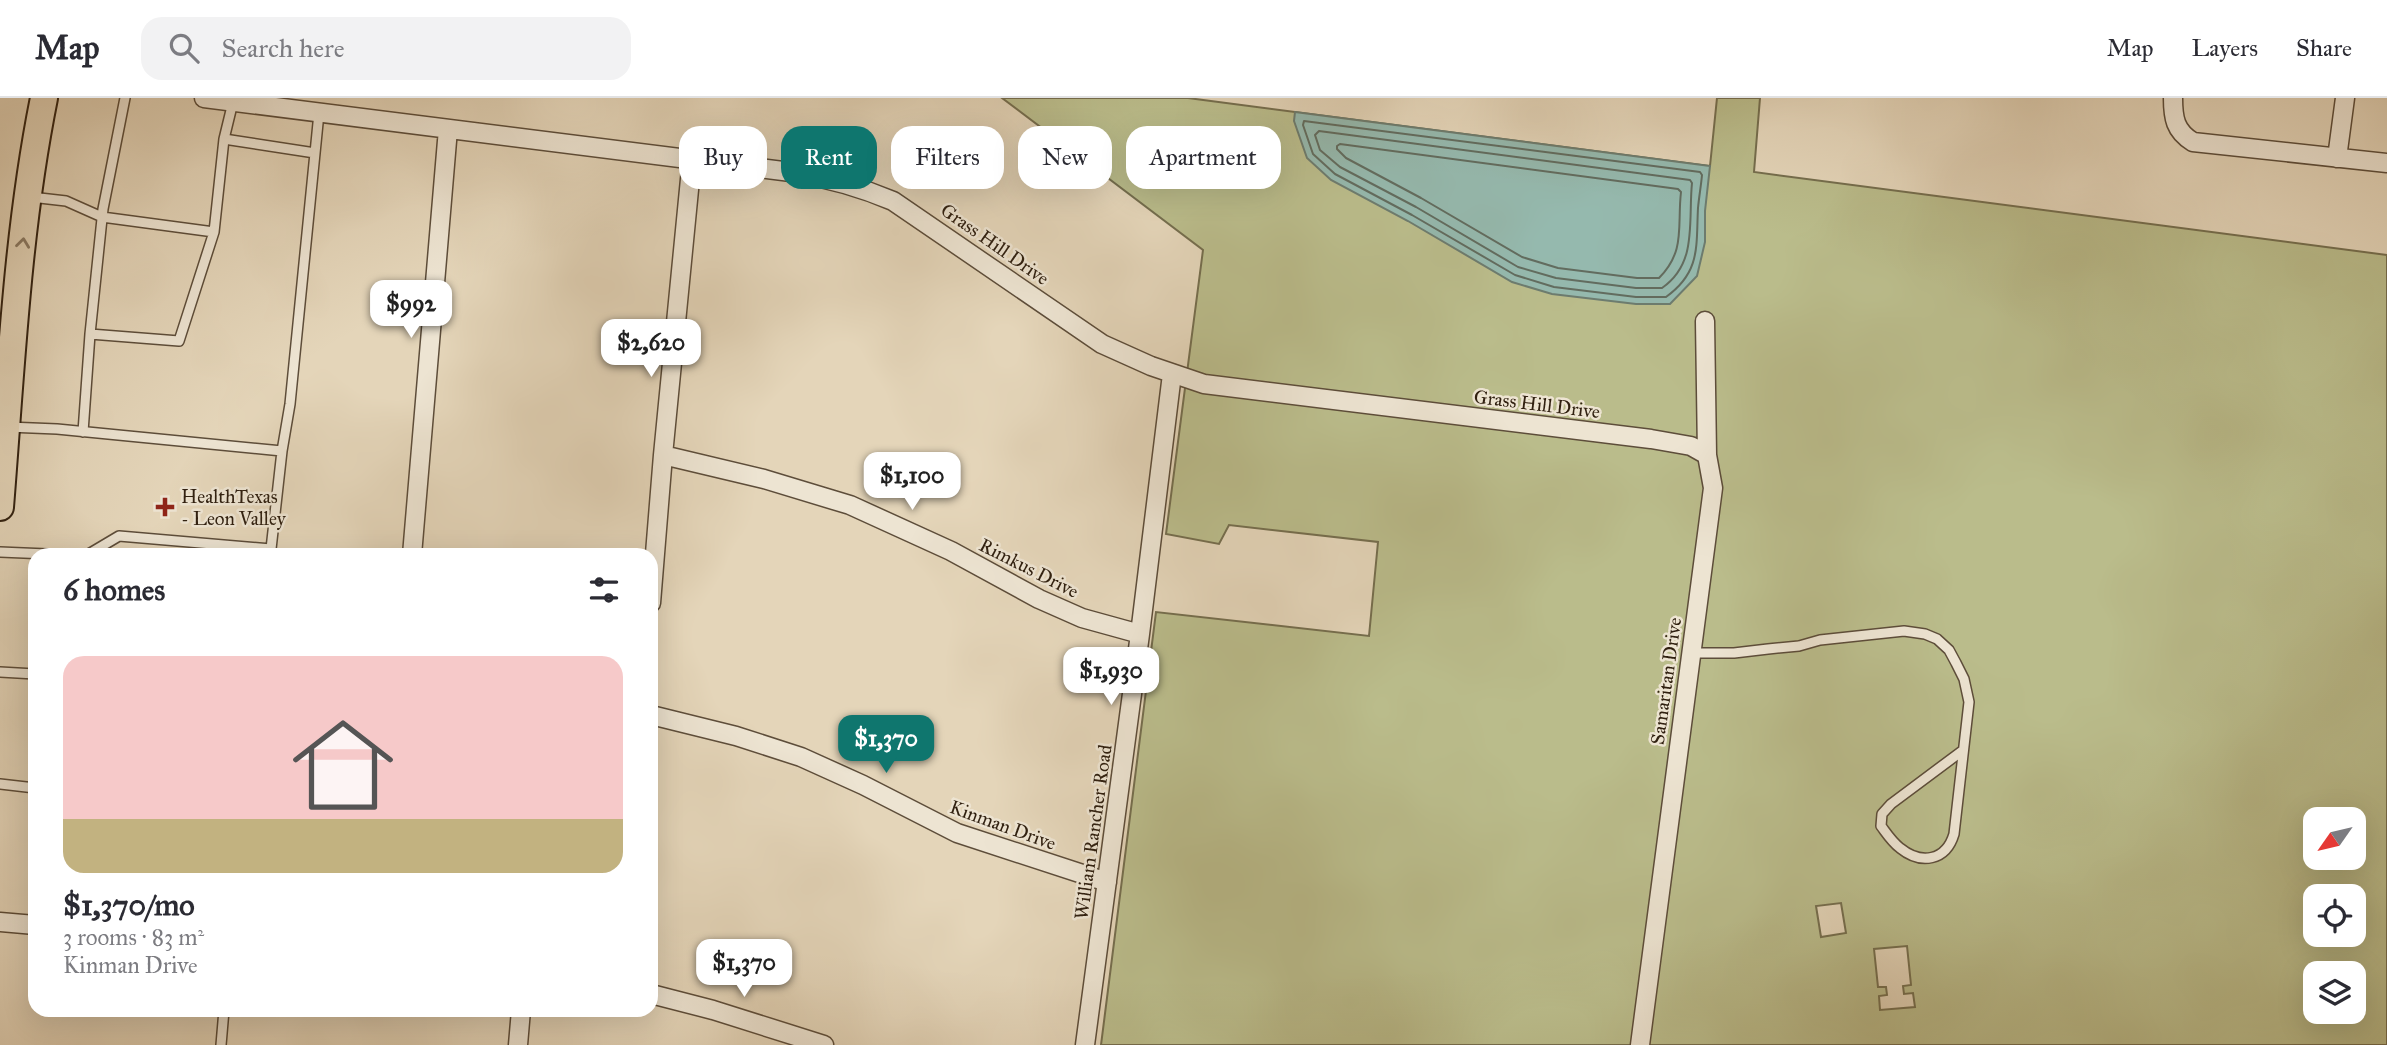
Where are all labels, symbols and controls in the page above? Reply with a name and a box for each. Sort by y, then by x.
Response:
search box [141,17,631,80]
text: Map [35,28,99,68]
icon: search [165,29,203,67]
text: Search here [221,32,345,64]
text: Map [2107,33,2154,63]
text: Layers [2192,33,2258,63]
text: Share [2296,33,2352,63]
chip: Buy [679,126,767,189]
chip: Rent [781,126,877,189]
chip: Filters [891,126,1004,189]
chip: New [1018,126,1112,189]
chip: Apartment [1126,126,1281,189]
street label: Grass Hill Drive [936,198,1054,290]
one-way arrow [16,238,31,249]
pin: $992 [370,280,452,340]
text: $992 [386,289,436,317]
pin: $2,620 [594,320,708,379]
text: $2,620 [617,328,685,356]
street label: Grass Hill Drive [1473,385,1601,423]
pin: $1,100 [855,452,969,512]
text: $1,100 [880,461,944,489]
place label: HealthTexas - Leon Valley [181,485,287,530]
marker: HealthTexas - Leon Valley [155,497,175,517]
street label: Rimkus Drive [975,533,1083,603]
icon: filters [585,571,623,609]
text: 6 homes [63,572,165,608]
street label: Samaritan Drive [1646,616,1686,746]
pin: $1,930 [1054,648,1168,707]
text: $1,930 [1079,656,1143,684]
icon: home [280,702,406,828]
pin: $1,370 [829,716,943,775]
text: $1,370 [854,724,918,752]
street label: William Rancher Road [1069,742,1117,921]
street label: Kinman Drive [947,795,1059,855]
north arrow [2303,807,2366,870]
map controls [2303,807,2366,1024]
button: locate [2303,884,2366,947]
text: $1,370/mo [63,887,195,923]
text: 3 rooms · 83 m² [63,923,204,951]
pin: $1,370 [687,940,801,999]
text: $1,370 [712,948,776,976]
text: Kinman Drive [63,951,198,979]
button: layers [2303,961,2366,1024]

